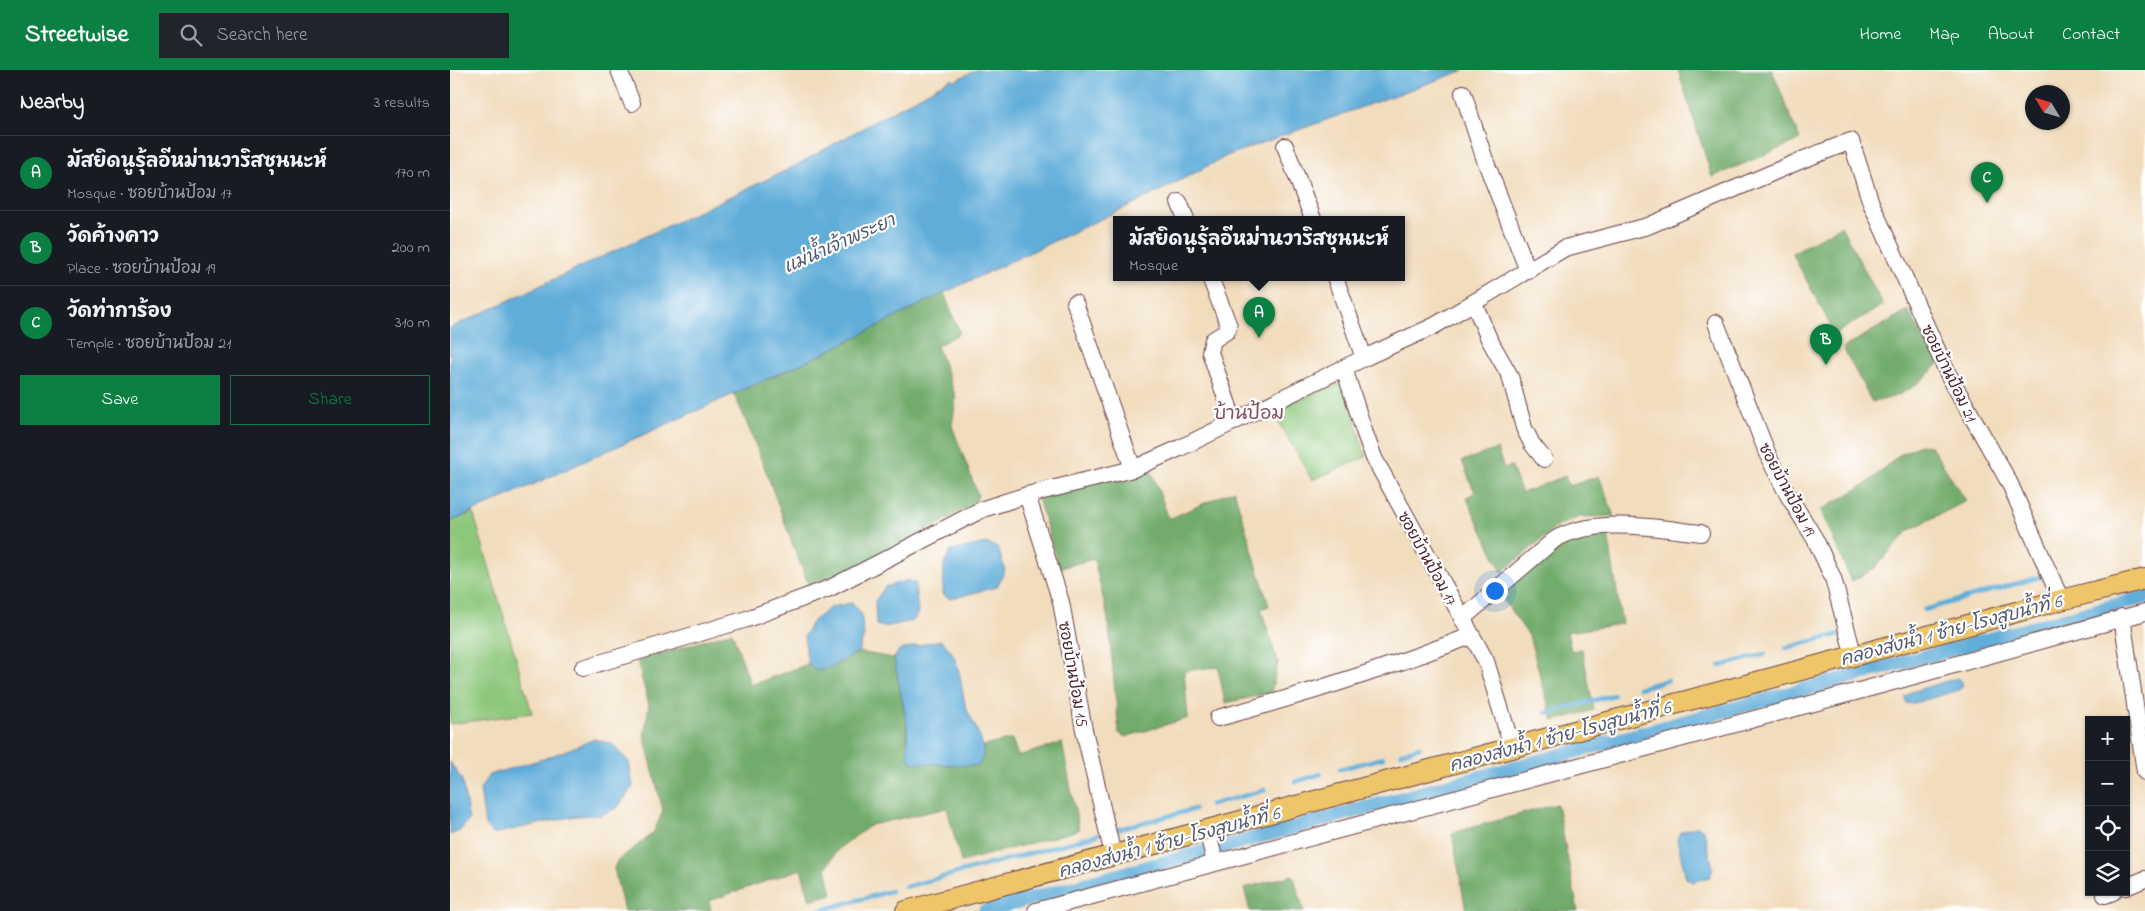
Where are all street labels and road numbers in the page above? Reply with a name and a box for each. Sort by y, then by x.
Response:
street label: ซอยบ้านป้อม 21 [1914,321,1982,427]
street label: ซอยบ้านป้อม 19 [1751,439,1821,541]
street label: ซอยบ้านป้อม 17 [1390,507,1462,611]
street label: ซอยบ้านป้อม 15 [1051,619,1093,729]

